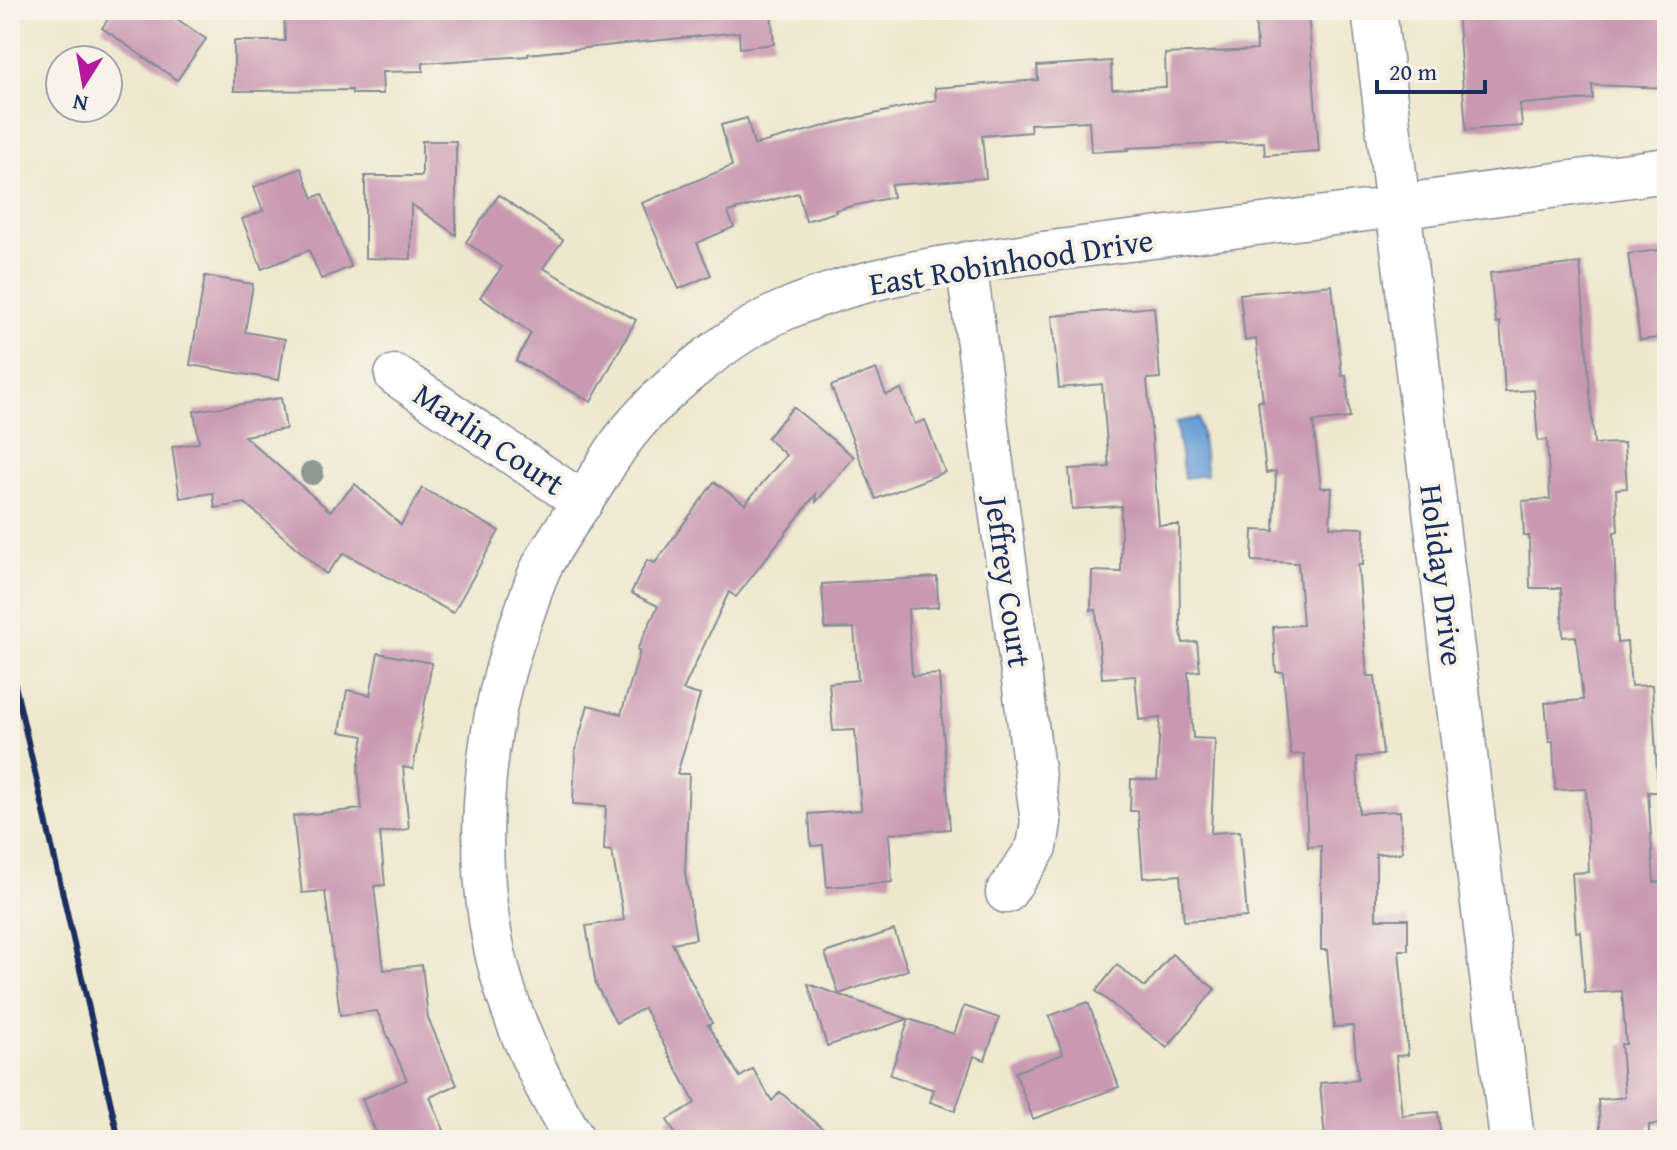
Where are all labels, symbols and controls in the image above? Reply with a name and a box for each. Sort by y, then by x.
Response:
north arrow [44,44,124,124]
scale bar [1377,44,1485,94]
text: 20 m [1389,54,1437,89]
text: N [70,86,90,121]
street label: East Robinhood Drive [865,216,1156,307]
street label: Marlin Court [404,371,574,506]
street label: Holiday Drive [1408,481,1477,668]
street label: Jeffrey Court [973,490,1044,670]

